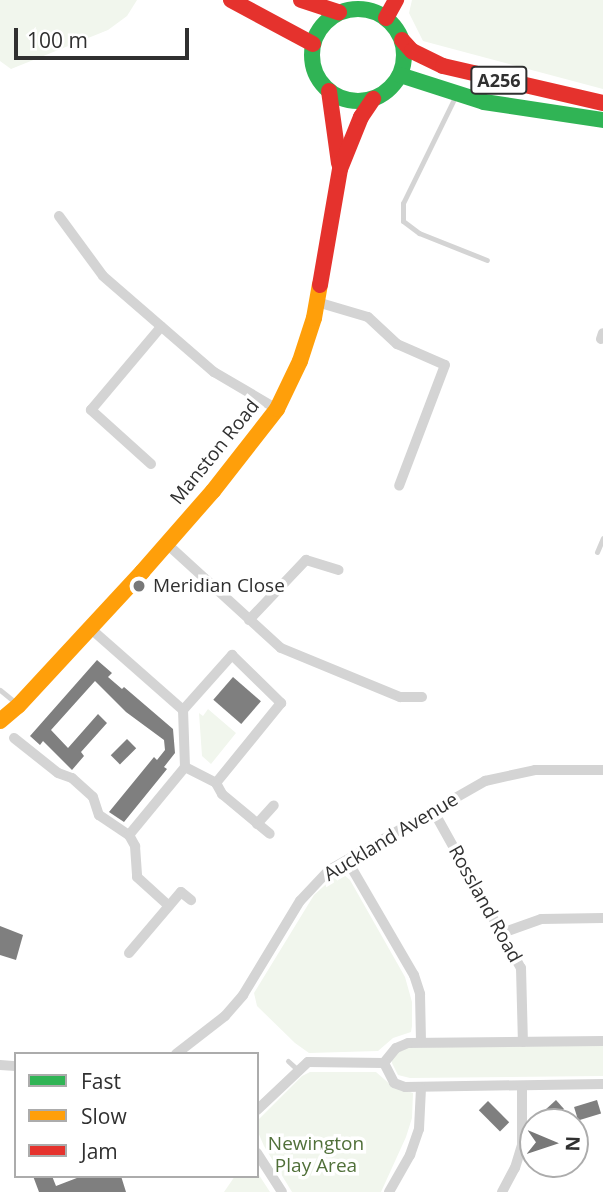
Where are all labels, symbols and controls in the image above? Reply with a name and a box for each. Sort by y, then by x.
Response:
scale bar [18,14,192,58]
text: 100 m [27,26,88,54]
road number: A256 [469,66,529,94]
street label: Manston Road [166,395,264,509]
place label: Meridian Close [153,575,285,597]
marker: Meridian Close [131,578,147,594]
street label: Auckland Avenue [320,788,462,886]
street label: Rossland Road [443,842,527,966]
legend [14,1052,259,1178]
text: Fast [81,1067,121,1095]
text: Slow [81,1102,127,1130]
north arrow [519,1108,589,1178]
park label: Newington Play Area [268,1133,364,1177]
text: N [560,1135,586,1152]
text: Jam [81,1137,118,1165]

